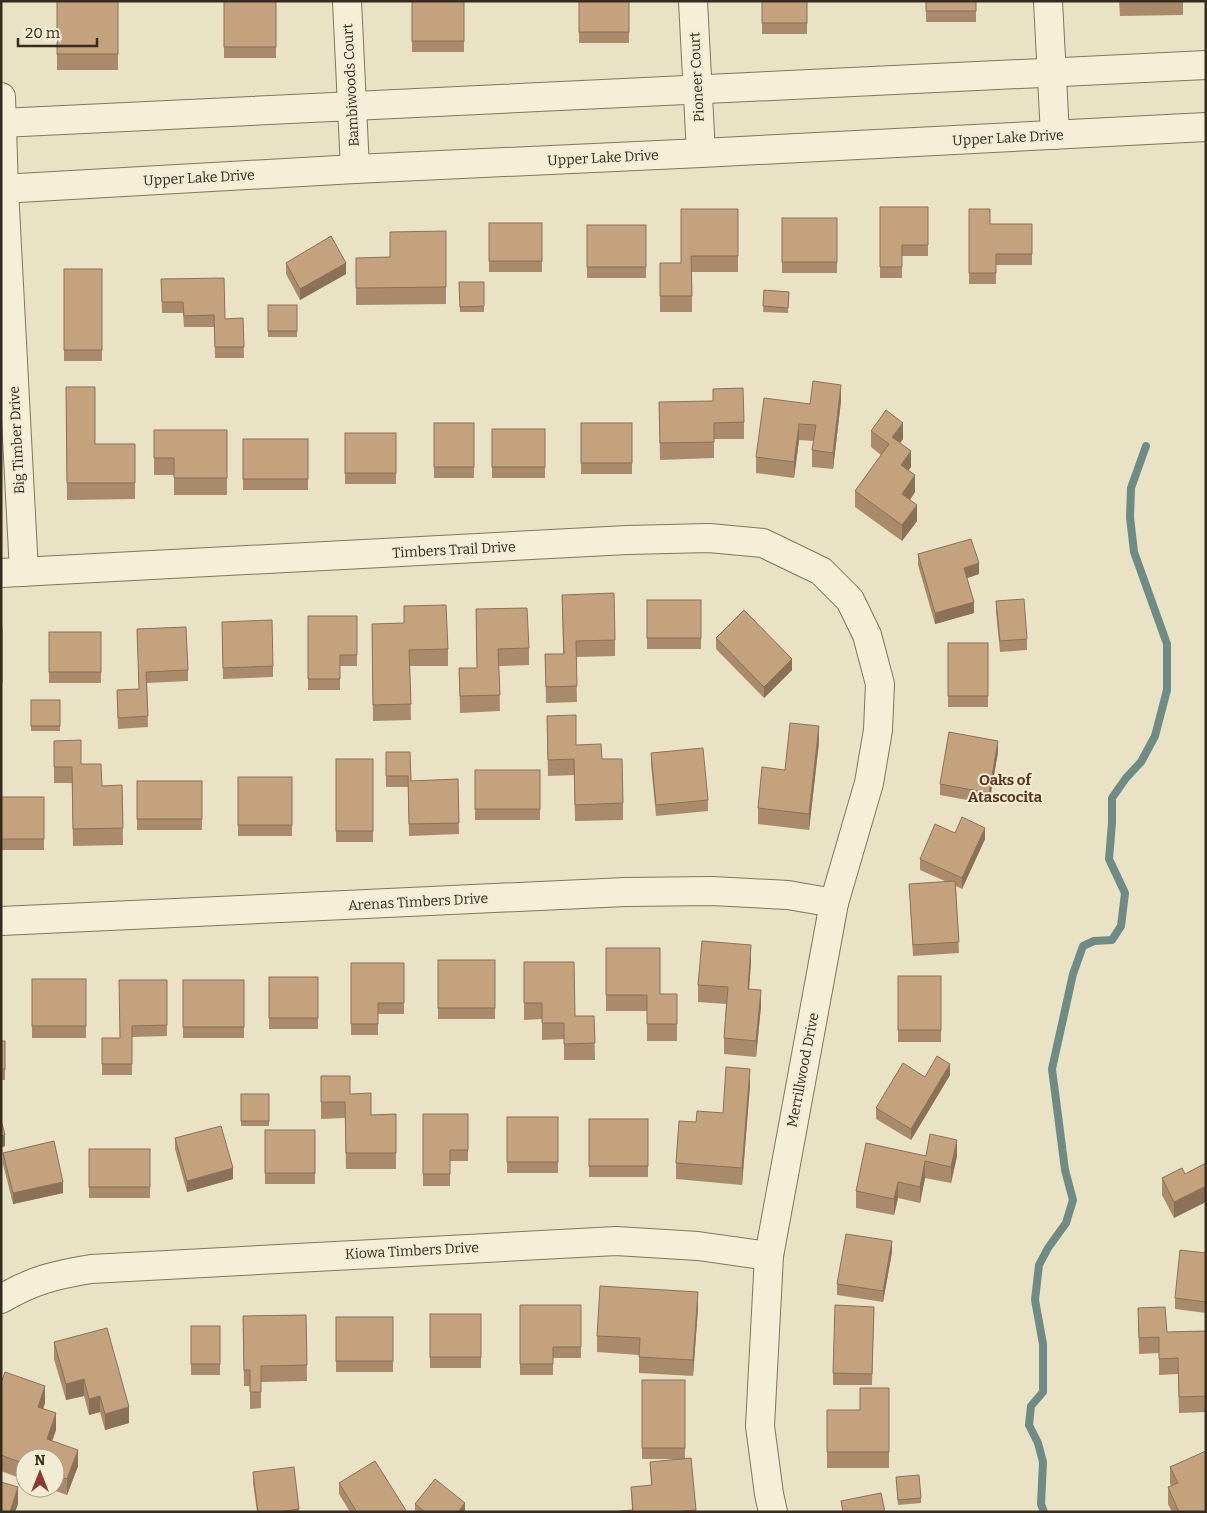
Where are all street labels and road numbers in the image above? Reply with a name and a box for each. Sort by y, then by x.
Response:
street label: Bambiwoods Court [339,23,363,147]
street label: Pioneer Court [686,31,708,123]
street label: Upper Lake Drive [952,127,1064,149]
street label: Upper Lake Drive [547,147,659,169]
street label: Upper Lake Drive [143,167,255,189]
street label: Big Timber Drive [6,386,28,494]
street label: Timbers Trail Drive [392,538,516,562]
street label: Arenas Timbers Drive [347,890,489,914]
street label: Merrillwood Drive [784,1011,822,1129]
street label: Kiowa Timbers Drive [345,1239,479,1263]

